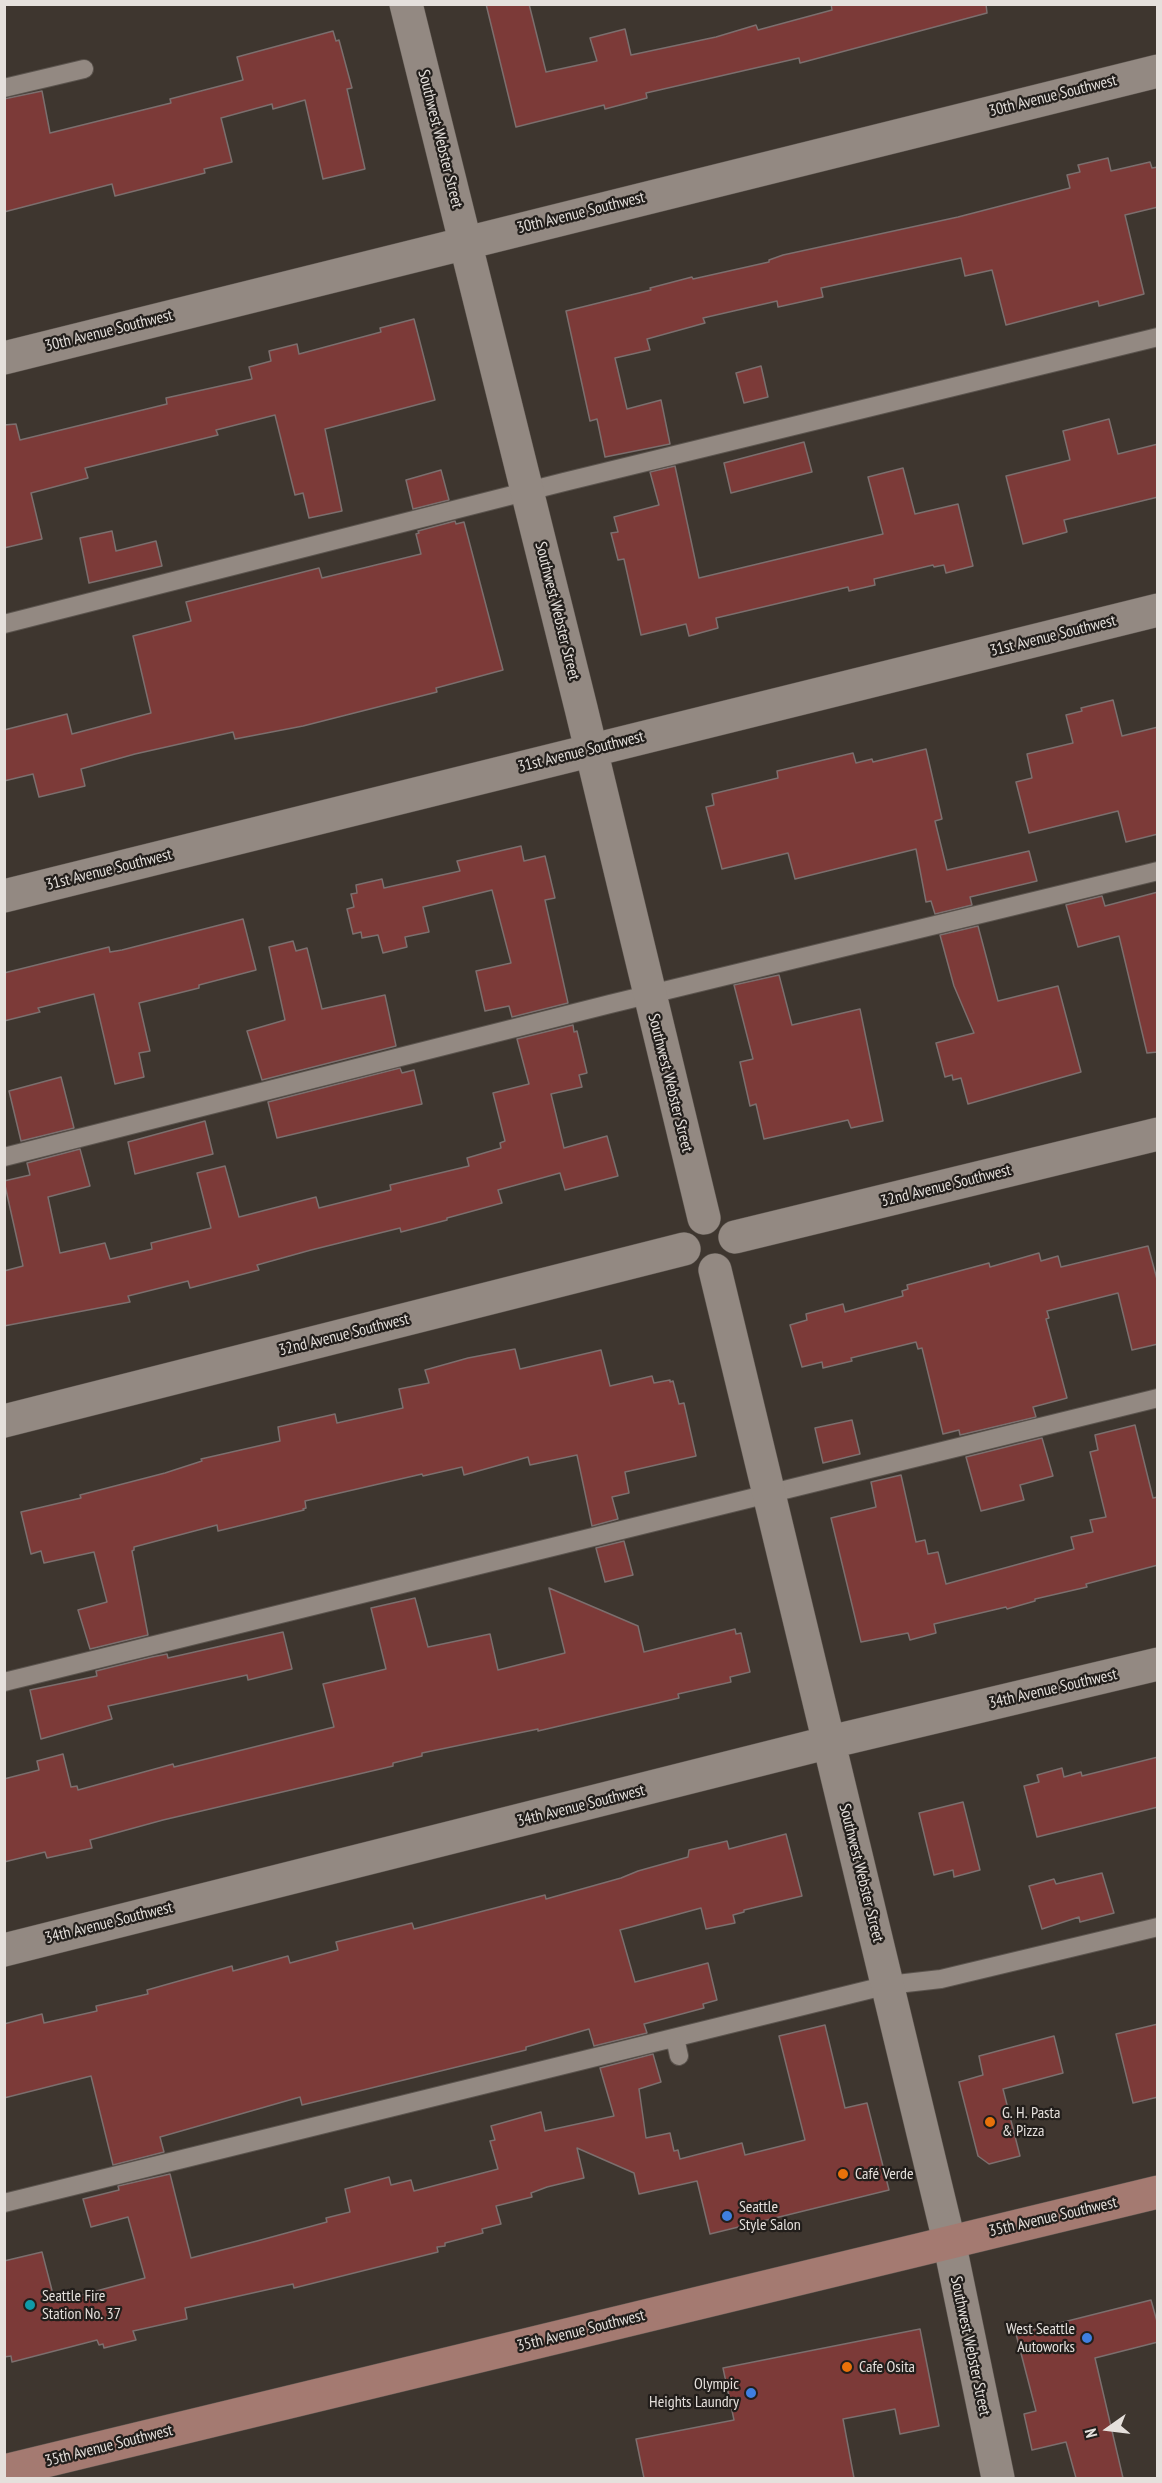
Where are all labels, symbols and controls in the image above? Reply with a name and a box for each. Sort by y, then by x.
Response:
street label: Southwest Webster Street [413,68,467,210]
street label: 30th Avenue Southwest [987,71,1119,121]
street label: 30th Avenue Southwest [515,188,647,238]
street label: 30th Avenue Southwest [43,306,175,356]
street label: Southwest Webster Street [530,540,584,682]
street label: 31st Avenue Southwest [988,611,1118,661]
street label: 31st Avenue Southwest [516,727,646,777]
street label: 31st Avenue Southwest [44,845,174,895]
street label: Southwest Webster Street [643,1012,697,1154]
street label: 32nd Avenue Southwest [879,1161,1013,1211]
street label: 32nd Avenue Southwest [277,1310,411,1360]
street label: 34th Avenue Southwest [987,1665,1119,1713]
street label: 34th Avenue Southwest [515,1781,647,1831]
street label: Southwest Webster Street [834,1802,888,1944]
street label: 34th Avenue Southwest [43,1898,175,1948]
place label: G. H. Pasta & Pizza [1002,2103,1060,2141]
marker: G. H. Pasta & Pizza [983,2115,997,2129]
place label: Café Verde [855,2164,914,2184]
marker: Café Verde [836,2167,850,2181]
street label: 35th Avenue Southwest [987,2193,1119,2241]
place label: Seattle Style Salon [739,2197,801,2235]
marker: Seattle Style Salon [720,2209,734,2223]
street label: Southwest Webster Street [946,2274,994,2418]
place label: Seattle Fire Station No. 37 [42,2286,121,2324]
marker: Seattle Fire Station No. 37 [23,2298,37,2312]
street label: 35th Avenue Southwest [515,2306,647,2356]
place label: West Seattle Autoworks [1006,2319,1075,2357]
marker: West Seattle Autoworks [1080,2331,1094,2345]
place label: Cafe Osita [859,2357,915,2377]
marker: Cafe Osita [840,2360,854,2374]
place label: Olympic Heights Laundry [649,2374,739,2412]
marker: Olympic Heights Laundry [744,2386,758,2400]
north arrow [1078,2399,1138,2459]
street label: 35th Avenue Southwest [43,2421,175,2471]
text: N [1080,2427,1101,2440]

